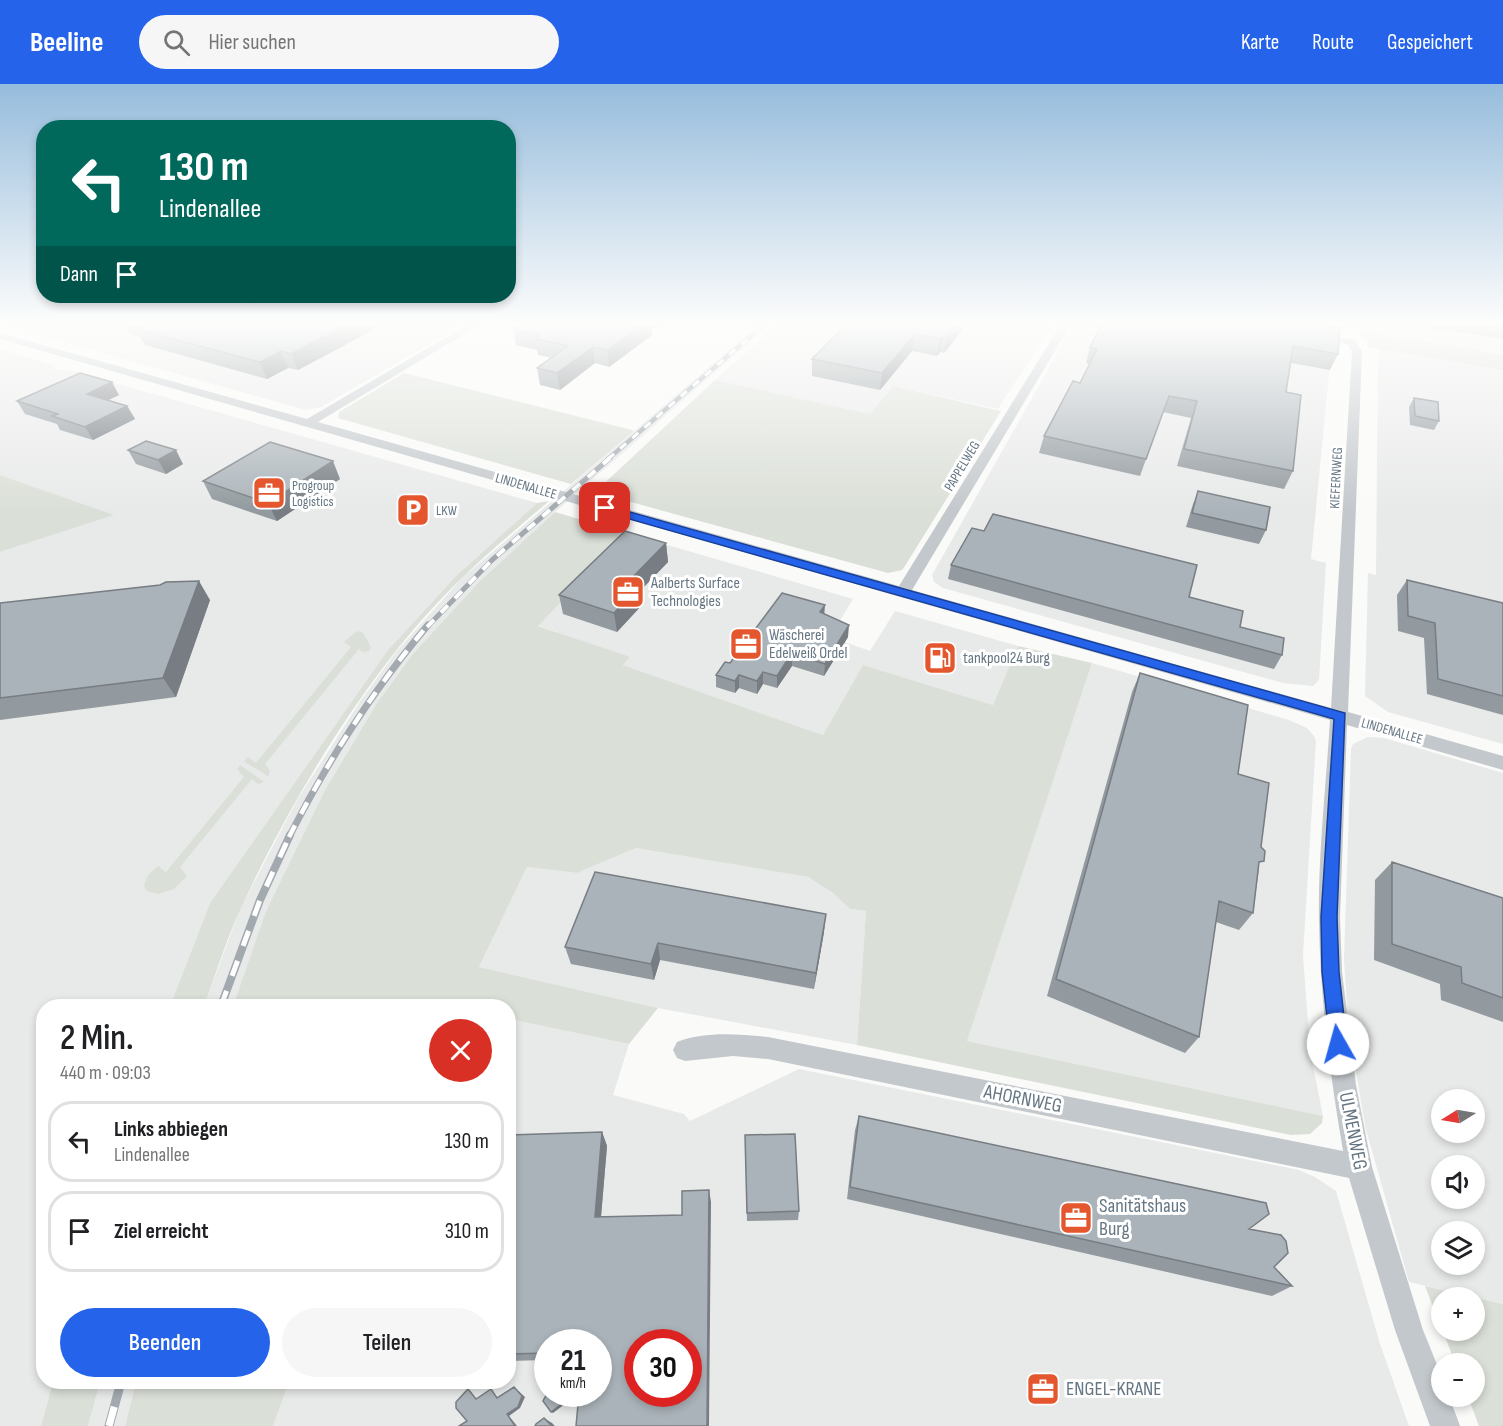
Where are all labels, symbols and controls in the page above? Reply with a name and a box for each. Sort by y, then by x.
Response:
search box [139,15,559,69]
text: Beeline [30,26,103,59]
icon: search [160,26,193,59]
text: Hier suchen [208,29,296,56]
text: Karte [1241,30,1279,55]
text: Route [1312,30,1354,55]
text: Gespeichert [1387,30,1473,55]
text: 130 m [159,142,249,193]
icon: left [60,144,138,222]
text: Lindenallee [159,193,261,225]
icon: arrive [110,258,143,291]
text: Dann [60,261,98,288]
street label: PAPPELWEG [940,438,984,494]
street label: KIEFERNWEG [1326,447,1346,509]
street label: LINDENALLEE [493,469,559,503]
office icon: Progroup Logistics [251,475,287,511]
place label: Progroup Logistics [292,477,335,510]
pin [579,482,630,533]
icon: arrive [588,491,621,524]
parking icon: LKW [395,492,431,528]
place label: LKW [436,502,457,519]
office icon: Aalberts Surface Technologies [610,574,646,610]
place label: Aalberts Surface Technologies [650,574,740,611]
office icon: Wäscherei Edelweiß Ordel [728,626,764,662]
place label: Wäscherei Edelweiß Ordel [769,626,847,663]
fuel station icon: tankpool24 Burg [922,640,958,676]
place label: tankpool24 Burg [963,649,1050,668]
street label: LINDENALLEE [1359,714,1425,748]
position arrow [1306,1012,1370,1076]
text: 2 Min. [60,1017,134,1060]
button: close [429,1019,492,1082]
text: 440 m · 09:03 [60,1061,151,1085]
street label: AHORNWEG [981,1079,1064,1118]
north arrow [1431,1089,1485,1143]
map controls [1431,1089,1485,1407]
street label: ULMENWEG [1334,1090,1372,1172]
text: Links abbiegen [114,1116,228,1143]
icon: left [63,1125,96,1158]
text: 130 m [445,1128,489,1155]
text: Lindenallee [114,1143,190,1167]
button: sound [1431,1155,1485,1209]
place label: Sanitätshaus Burg [1099,1194,1186,1241]
office icon: Sanitätshaus Burg [1058,1200,1094,1236]
icon: arrive [63,1215,96,1248]
text: Ziel erreicht [114,1218,209,1245]
text: 310 m [445,1218,489,1245]
button: layers [1431,1221,1485,1275]
button: + [1431,1287,1485,1341]
button: Beenden [60,1308,270,1377]
button: Teilen [282,1308,492,1377]
speed limit sign: 30 [624,1329,702,1407]
text: 21 [561,1343,585,1379]
button: − [1431,1353,1485,1407]
office icon: ENGEL-KRANE [1025,1371,1061,1407]
text: km/h [560,1374,586,1393]
place label: ENGEL-KRANE [1066,1377,1162,1401]

